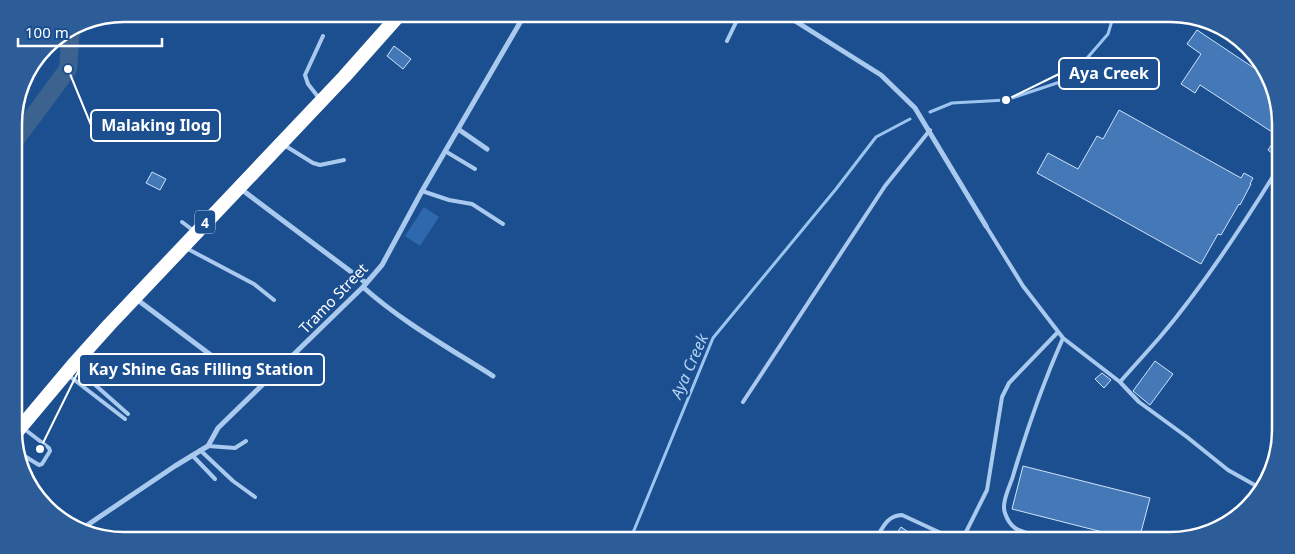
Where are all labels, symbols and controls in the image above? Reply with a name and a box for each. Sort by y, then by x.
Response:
scale bar [18,15,161,47]
text: 100 m [25,22,69,42]
callout: Aya Creek [1059,58,1159,89]
text: Aya Creek [1069,62,1149,84]
callout: Malaking Ilog [91,110,220,141]
text: Malaking Ilog [101,114,211,136]
road number: 4 [195,210,215,233]
street label: Tramo Street [294,258,372,338]
water label: Aya Creek [665,329,714,403]
callout: Kay Shine Gas Filling Station [79,354,324,385]
text: Kay Shine Gas Filling Station [88,358,314,380]

